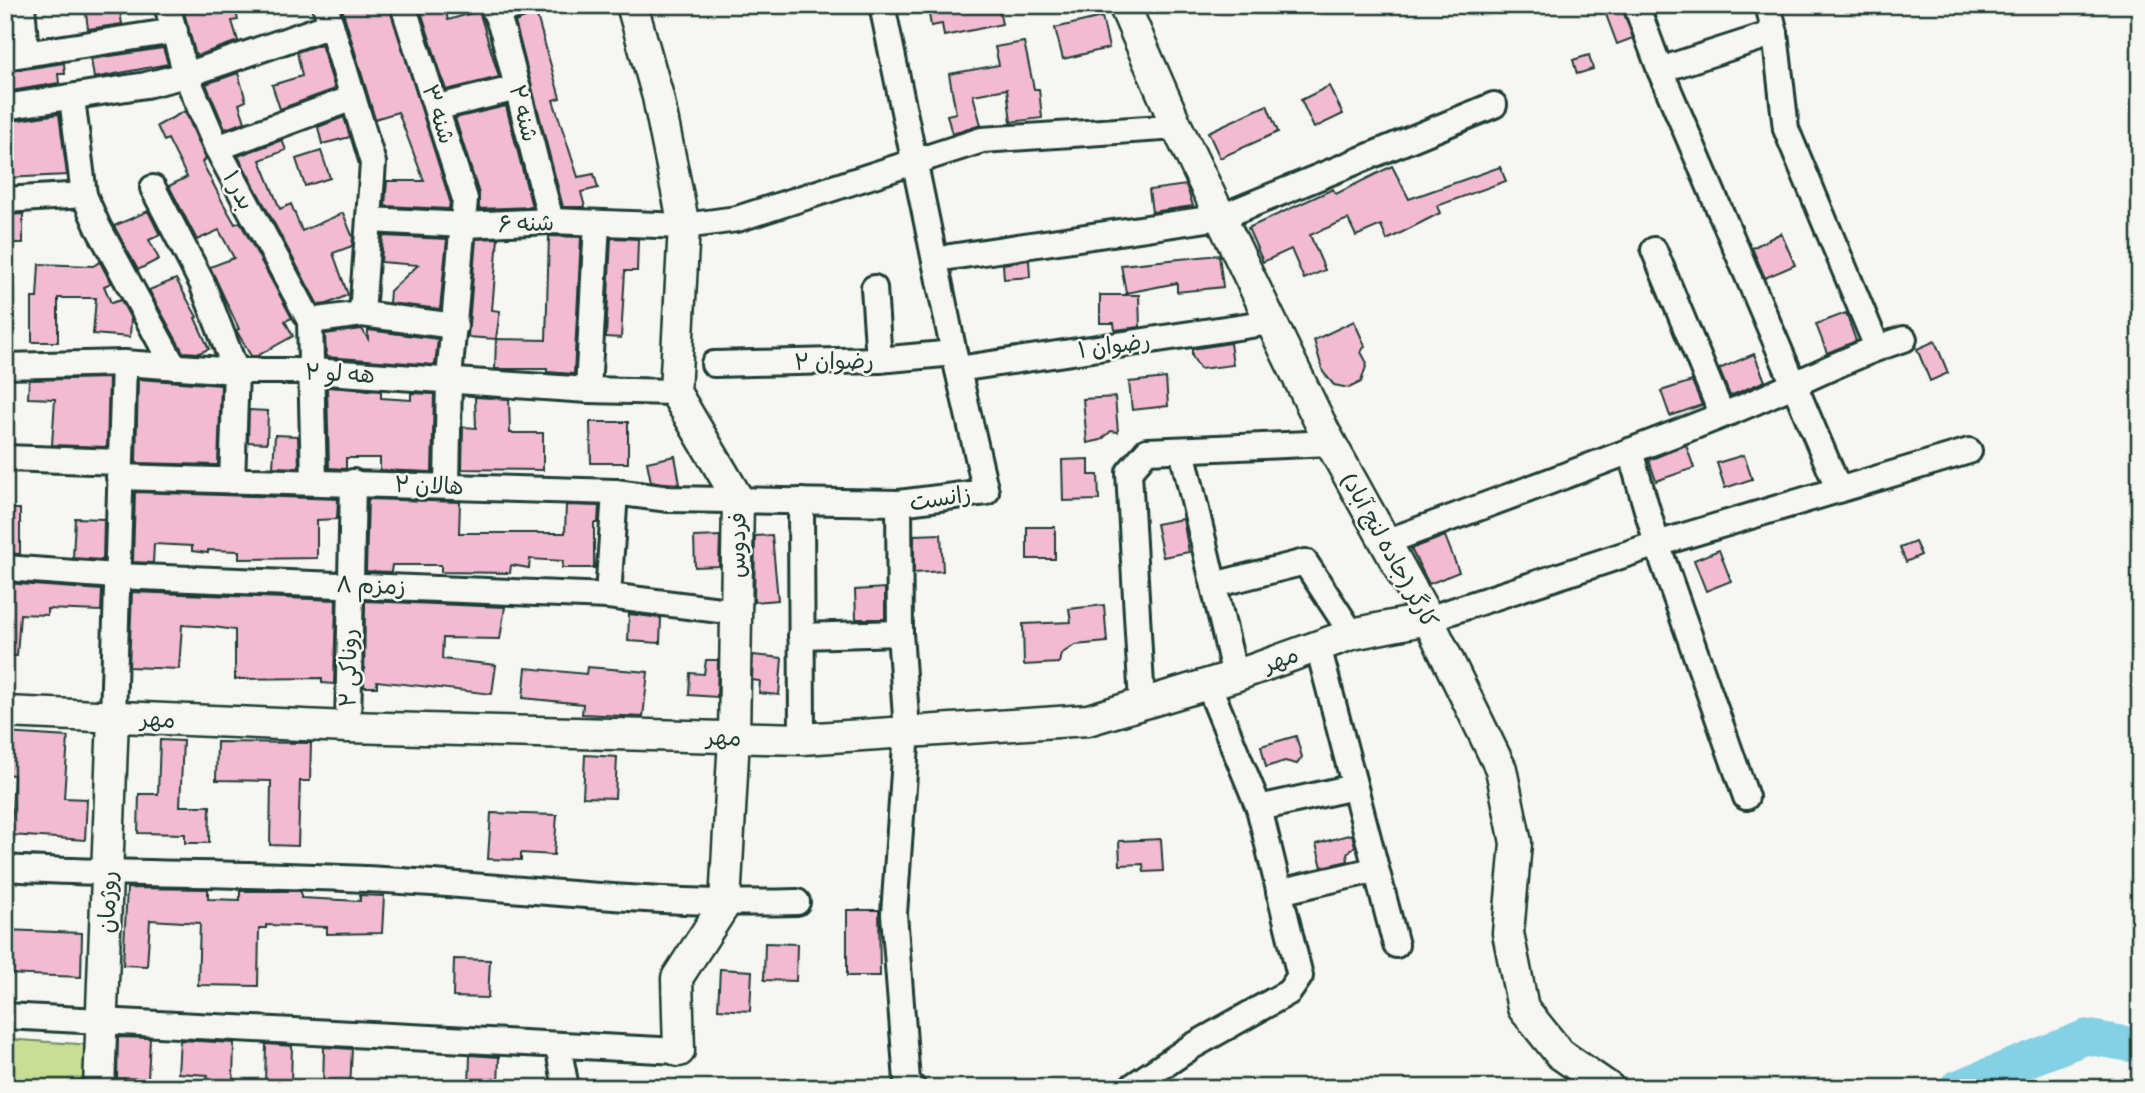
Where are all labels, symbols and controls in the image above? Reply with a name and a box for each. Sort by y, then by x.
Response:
street label: شنه ۳ [416,81,462,147]
street label: شنه ۲ [503,82,545,144]
street label: بدر ۱ [217,165,261,215]
street label: شنه ۶ [497,208,555,238]
street label: رضوان ۱ [1076,326,1152,364]
street label: رضوان ۲ [794,346,874,376]
street label: هه لو ۲ [304,357,376,390]
street label: کارگر (جاده لنج آباد) [1334,467,1444,634]
street label: هالان ۲ [394,470,464,500]
street label: زانست [907,479,973,517]
street label: فردوس [722,512,752,578]
street label: زمزم ۸ [336,570,406,604]
street label: روناکی ۲ [333,628,364,708]
street label: مهر [1258,640,1302,679]
street label: مهر [138,704,176,734]
street label: مهر [704,722,742,752]
street label: روژمان [92,870,122,934]

